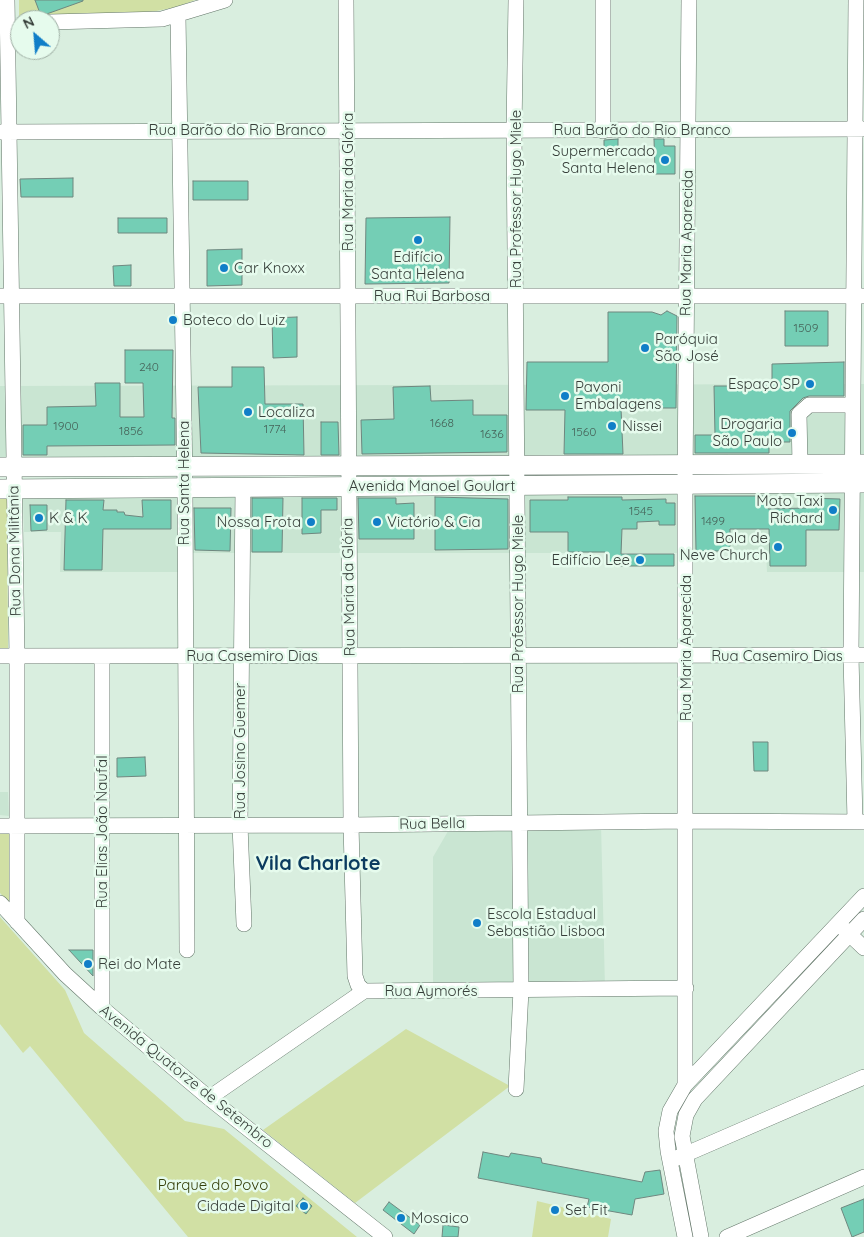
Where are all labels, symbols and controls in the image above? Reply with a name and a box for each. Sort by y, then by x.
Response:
north arrow [10,10,60,60]
text: N [20,12,37,33]
street label: Rua Professor Hugo Miele [507,110,525,288]
street label: Rua Maria da Glória [339,113,357,251]
street label: Rua Barão do Rio Branco [149,121,325,139]
street label: Rua Barão do Rio Branco [554,121,730,139]
place label: Supermercado Santa Helena [552,142,655,177]
marker: Supermercado Santa Helena [659,154,671,166]
street label: Rua Maria Aparecida [677,170,697,316]
marker: Edifício Santa Helena [412,234,424,246]
place label: Edifício Santa Helena [371,248,465,283]
place label: Car Knoxx [234,259,305,277]
marker: Car Knoxx [218,262,230,274]
street label: Rua Rui Barbosa [374,287,490,305]
place label: Boteco do Luiz [183,311,285,329]
marker: Boteco do Luiz [167,314,179,326]
house number: 1509 [794,321,818,335]
place label: Paróquia São José [655,330,719,365]
marker: Paróquia São José [639,342,651,354]
house number: 240 [139,360,159,374]
place label: Espaço SP [728,375,800,393]
place label: Pavoni Embalagens [575,378,661,413]
marker: Espaço SP [804,378,816,390]
marker: Pavoni Embalagens [559,390,571,402]
place label: Localiza [258,403,315,421]
marker: Localiza [242,406,254,418]
place label: Drogaria São Paulo [713,415,782,450]
house number: 1668 [430,416,454,430]
place label: Nissei [622,417,662,435]
house number: 1900 [53,419,79,433]
marker: Nissei [606,420,618,432]
street label: Rua Santa Helena [175,421,193,545]
house number: 1774 [264,422,286,436]
house number: 1856 [119,424,143,438]
house number: 1560 [572,425,596,439]
house number: 1636 [480,427,504,441]
marker: Drogaria São Paulo [786,427,798,439]
street label: Avenida Manoel Goulart [349,477,515,495]
street label: Rua Dona Militânia [5,485,25,617]
place label: Moto Taxi Richard [756,492,823,527]
house number: 1545 [629,504,653,518]
marker: Moto Taxi Richard [827,504,839,516]
place label: K & K [49,509,88,527]
marker: K & K [33,512,45,524]
place label: Nossa Frota [217,513,301,531]
place label: Victório & Cia [387,513,481,531]
house number: 1499 [701,514,725,528]
street label: Rua Professor Hugo Miele [509,515,527,693]
marker: Nossa Frota [305,516,317,528]
marker: Victório & Cia [371,516,383,528]
street label: Rua Maria da Glória [339,518,359,656]
place label: Bola de Neve Church [680,529,768,564]
marker: Bola de Neve Church [772,541,784,553]
place label: Edifício Lee [552,551,630,569]
marker: Edifício Lee [634,554,646,566]
street label: Rua Maria Aparecida [677,575,695,721]
street label: Rua Casemiro Dias [186,647,318,665]
street label: Rua Casemiro Dias [711,647,843,665]
street label: Rua Josino Guemer [231,683,249,819]
street label: Rua Elias João Naufal [93,755,111,909]
street label: Rua Bella [399,814,465,834]
district label: Vila Charlote [256,852,380,876]
place label: Escola Estadual Sebastião Lisboa [487,905,605,940]
marker: Escola Estadual Sebastião Lisboa [471,917,483,929]
place label: Rei do Mate [98,955,181,973]
marker: Rei do Mate [82,958,94,970]
street label: Rua Aymorés [384,982,478,1000]
street label: Avenida Quatorze de Setembro [96,1001,276,1153]
park label: Parque do Povo [158,1176,268,1194]
place label: Cidade Digital [197,1197,294,1215]
marker: Cidade Digital [298,1200,310,1212]
place label: Set Fit [565,1201,608,1219]
marker: Set Fit [549,1204,561,1216]
place label: Mosaico [411,1209,469,1227]
marker: Mosaico [395,1212,407,1224]

